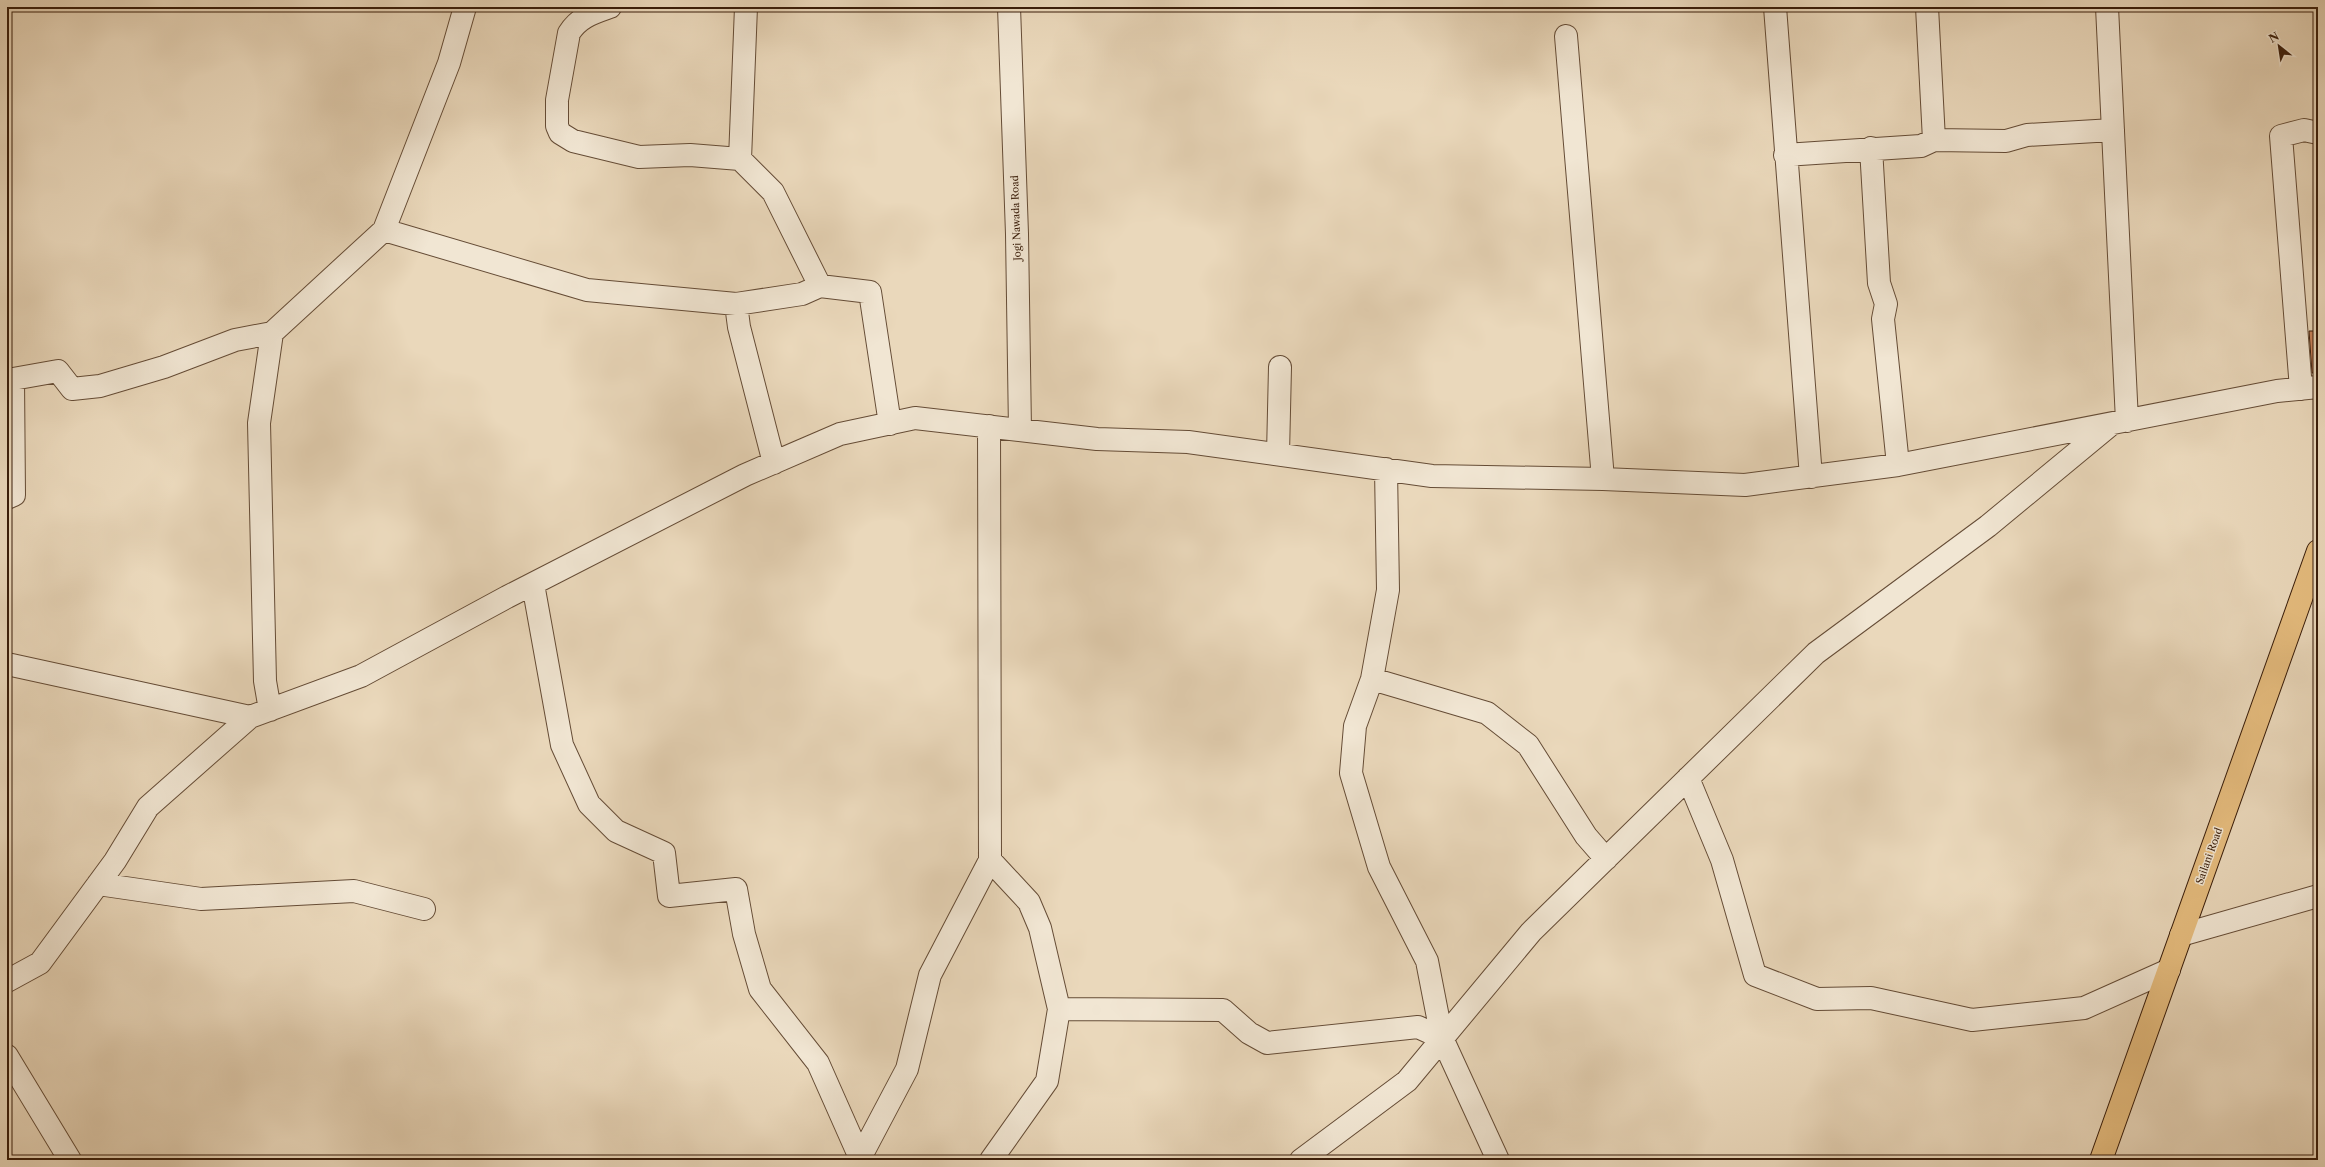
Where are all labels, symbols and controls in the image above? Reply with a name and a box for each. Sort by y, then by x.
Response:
north arrow [2259,26,2299,66]
text: N [2266,29,2282,46]
street label: Jogi Nawada Road [1008,175,1024,263]
street label: Sailani Road [2193,826,2225,886]

